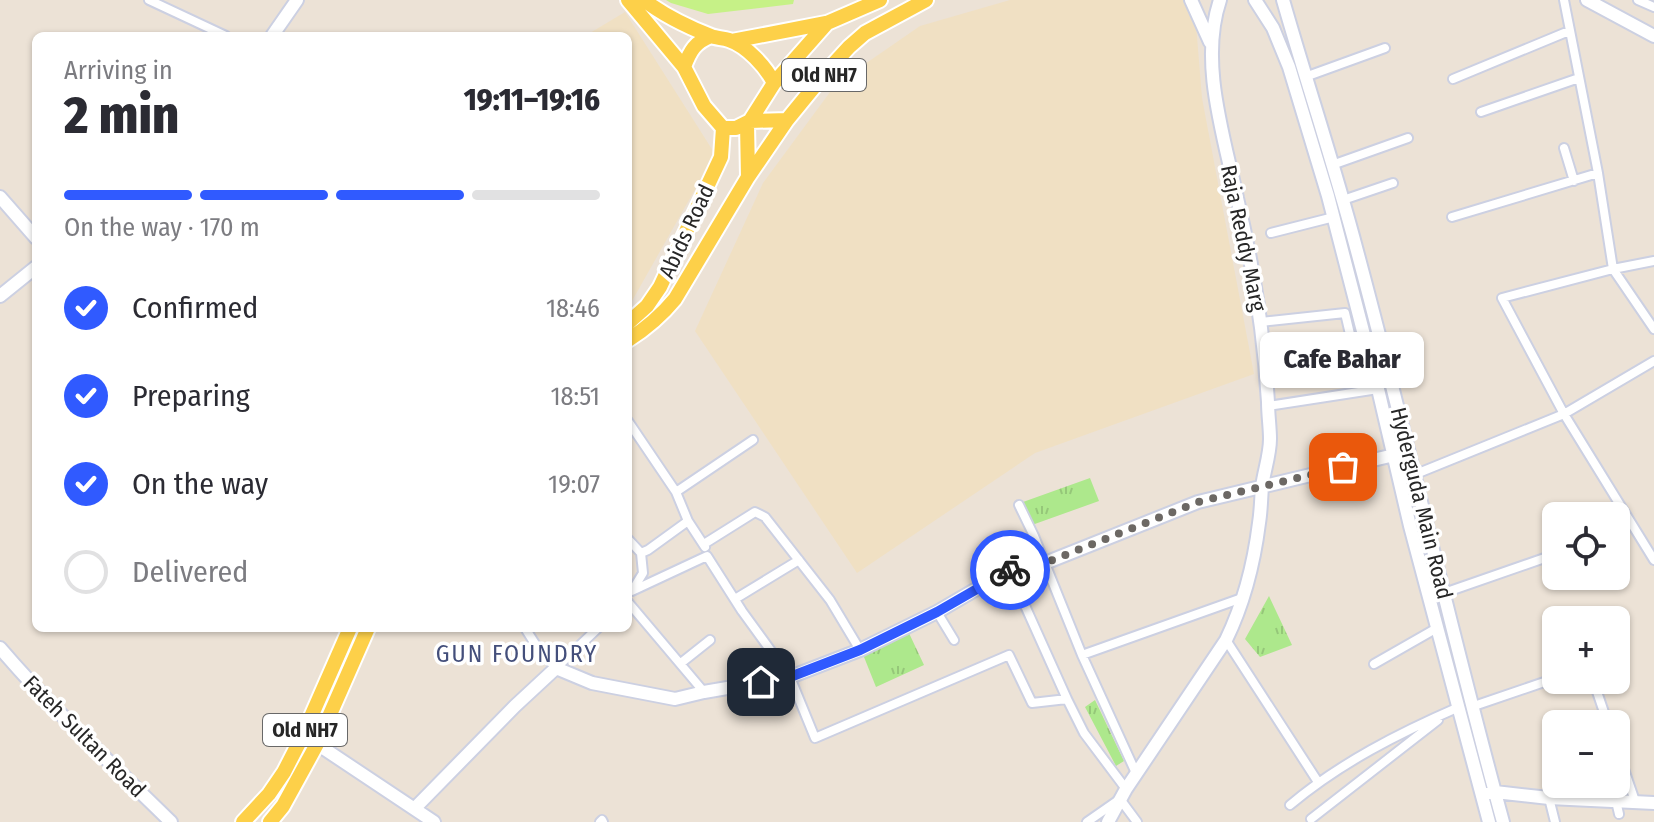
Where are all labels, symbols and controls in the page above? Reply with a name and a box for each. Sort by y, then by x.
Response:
text: Arriving in [64,55,173,86]
road number: Old NH7 [782,59,866,91]
text: 19:11–19:16 [464,82,600,118]
text: 2 min [64,84,179,147]
street label: Raja Reddy Marg [1215,162,1272,314]
street label: Abids Road [653,180,720,283]
text: On the way · 170 m [64,212,260,243]
icon: check [64,286,108,330]
text: Confirmed [132,290,258,326]
text: 18:46 [546,293,600,324]
callout: Cafe Bahar [1261,331,1425,387]
text: Cafe Bahar [1283,344,1401,375]
icon: check [64,374,108,418]
text: Preparing [132,378,250,414]
text: 18:51 [550,381,600,412]
street label: Hyderguda Main Road [1385,404,1458,602]
pin [1309,433,1377,501]
icon: bag [1321,445,1365,489]
icon: check [64,462,108,506]
text: On the way [132,466,268,502]
text: 19:07 [548,469,600,500]
map controls [1542,502,1630,798]
button: locate [1542,502,1630,590]
courier [970,530,1050,610]
icon: bike [988,548,1032,592]
text: Delivered [132,554,248,590]
button: + [1542,606,1630,694]
district label: GUN FOUNDRY [436,640,598,668]
pin [727,648,795,716]
icon: home [739,660,783,704]
street label: Fateh Sultan Road [18,670,151,803]
button: − [1542,710,1630,798]
road number: Old NH7 [263,714,347,746]

